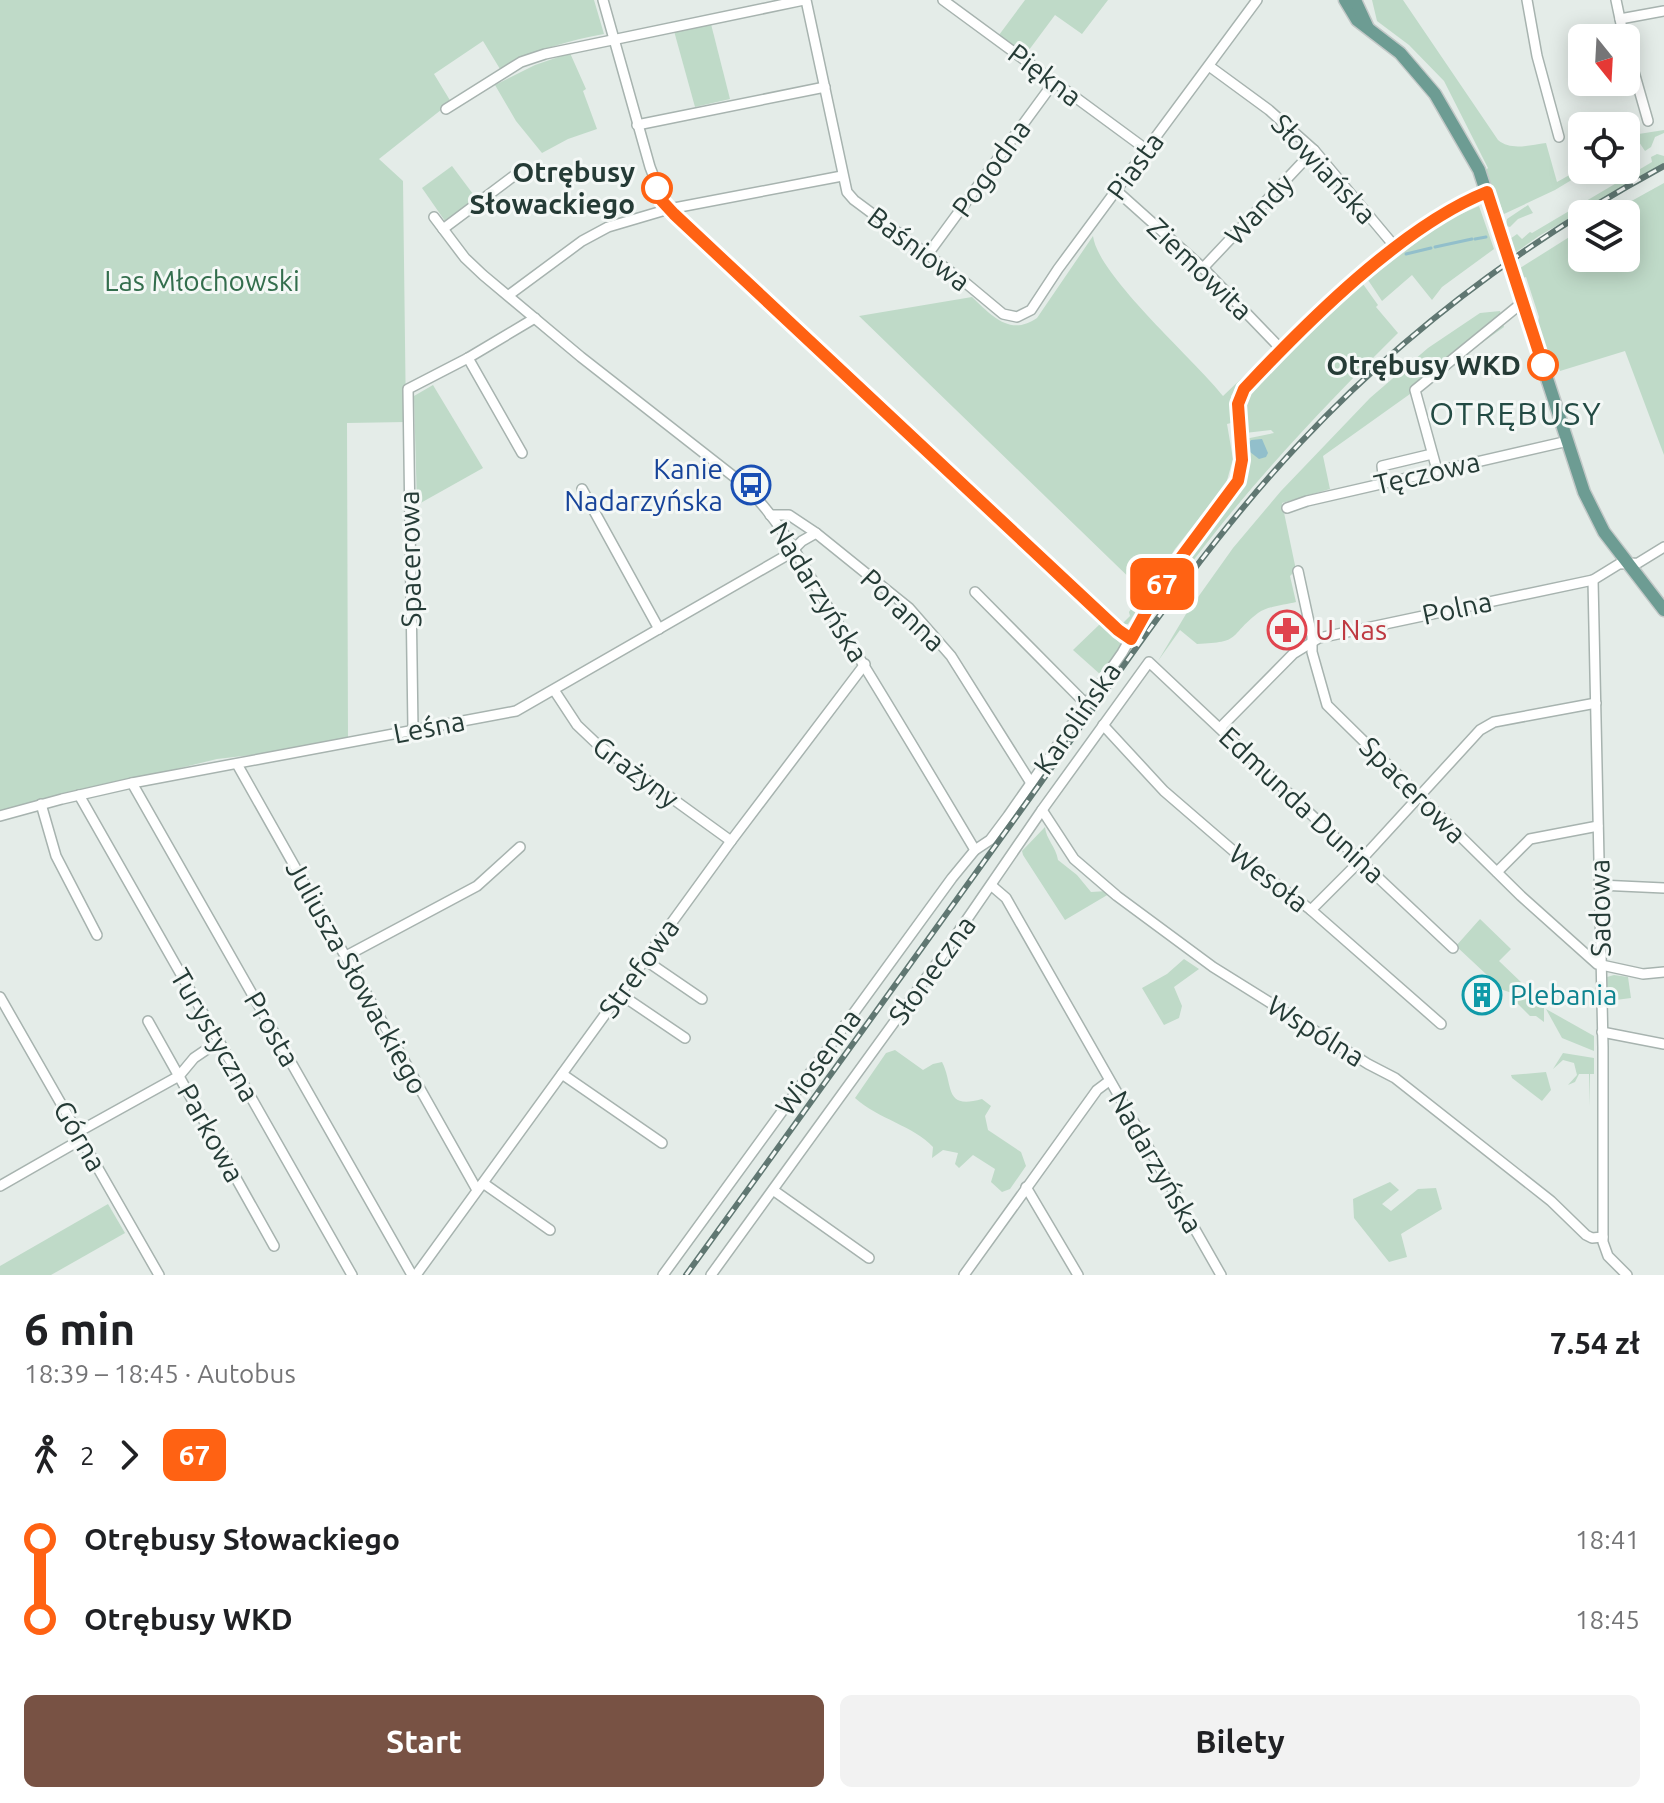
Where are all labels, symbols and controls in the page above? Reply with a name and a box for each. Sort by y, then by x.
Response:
north arrow [1568,24,1640,96]
map controls [1568,24,1640,272]
street label: Piękna [1003,37,1088,112]
street label: Słowiańska [1266,108,1383,230]
button: locate [1568,112,1640,184]
street label: Pogodna [945,113,1036,222]
street label: Piasta [1100,126,1169,205]
place label: Otrębusy Słowackiego [469,156,635,219]
street label: Wandy [1218,167,1299,251]
marker: Otrębusy Słowackiego [642,173,672,203]
street label: Baśniowa [862,200,976,297]
button: layers [1568,200,1640,272]
street label: Ziemowita [1142,211,1259,326]
park label: Las Młochowski [104,265,300,296]
place label: Otrębusy WKD [1326,349,1521,381]
marker: Otrębusy WKD [1528,350,1558,380]
district label: OTRĘBUSY [1429,395,1603,431]
street label: Tęczowa [1371,445,1483,500]
place label: Kanie Nadarzyńska [564,453,723,516]
bus stop icon: Kanie Nadarzyńska [730,464,772,506]
street label: Spacerowa [393,490,426,628]
street label: Nadarzyńska [764,516,875,667]
line badge: 67 [1126,558,1198,610]
street label: Poranna [855,562,952,657]
text: 67 [1146,568,1178,599]
street label: Polna [1419,585,1495,630]
pharmacy icon: U Nas [1266,609,1308,651]
place label: U Nas [1315,614,1387,645]
street label: Karolińska [1027,656,1126,780]
street label: Leśna [390,704,467,749]
street label: Edmunda Dunina [1213,720,1391,889]
street label: Grażyny [587,729,685,814]
street label: Spacerowa [1354,730,1473,849]
street label: Wesoła [1224,837,1315,918]
street label: Juliusza Słowackiego [280,855,435,1099]
street label: Sadowa [1583,859,1616,957]
street label: Słoneczna [882,910,981,1030]
street label: Strefowa [592,912,685,1023]
street label: Turystyczna [165,963,266,1107]
building icon: Plebania [1461,974,1503,1016]
place label: Plebania [1510,979,1618,1010]
street label: Prosta [239,986,306,1072]
street label: Wspólna [1262,989,1370,1072]
street label: Wiosenna [769,1003,866,1121]
street label: Parkowa [172,1078,251,1187]
street label: Nadarzyńska [1103,1085,1210,1238]
street label: Górna [48,1095,113,1176]
text: 6 min [24,1304,135,1353]
text: 7.54 zł [1550,1326,1640,1360]
text: 18:39 – 18:45 · Autobus [24,1359,296,1388]
icon: walk [24,1433,68,1477]
icon: forward [107,1433,151,1477]
text: 67 [179,1439,210,1470]
text: 2 [80,1441,95,1470]
text: Otrębusy Słowackiego [84,1522,400,1556]
text: 18:41 [1575,1525,1640,1554]
text: Otrębusy WKD [84,1602,293,1636]
text: 18:45 [1575,1605,1640,1634]
button: Start [24,1695,824,1787]
button: Bilety [840,1695,1640,1787]

